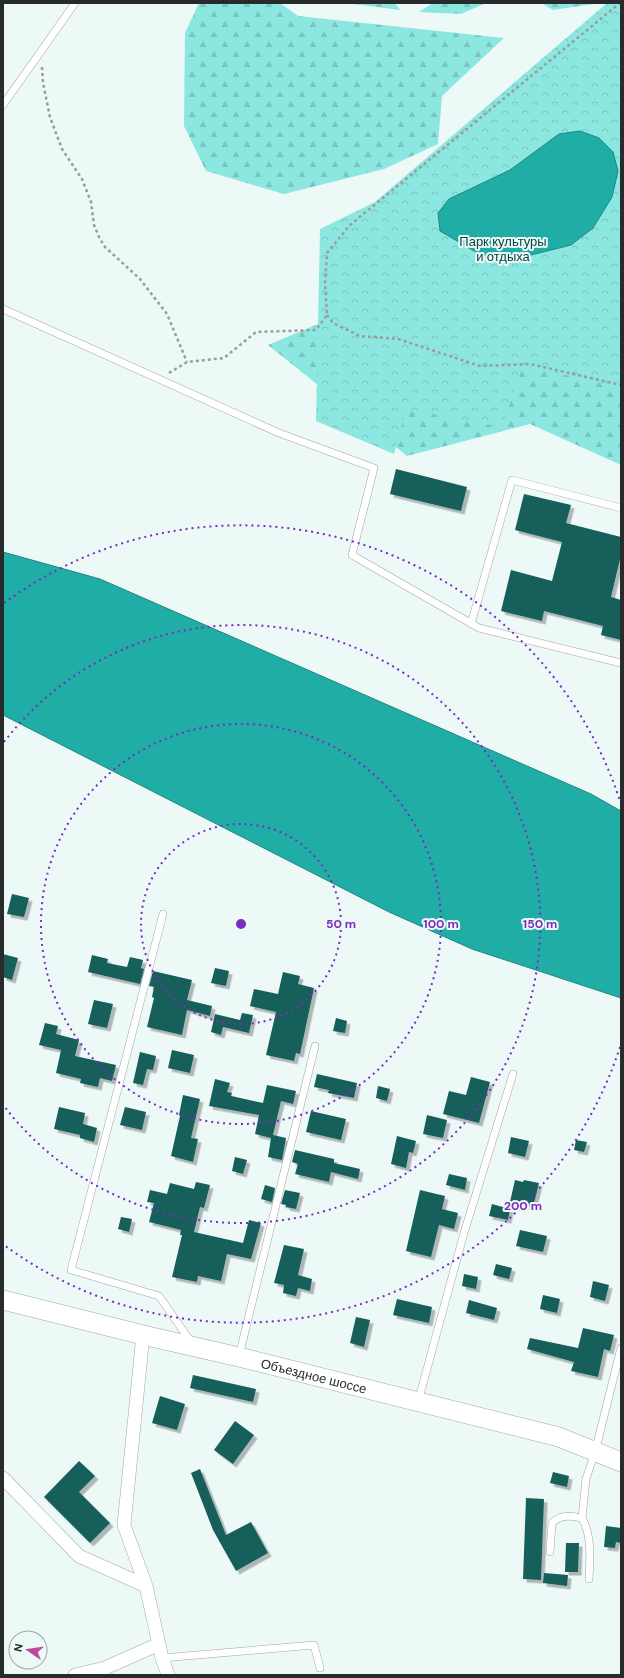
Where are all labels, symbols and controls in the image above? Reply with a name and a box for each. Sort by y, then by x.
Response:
park label: Парк культуры и отдыха [459,233,547,265]
text: 50 m [326,916,356,932]
text: 100 m [423,916,459,932]
text: 150 m [523,916,557,932]
centre of rings [234,917,248,931]
text: 200 m [504,1198,542,1214]
street label: Объездное шоссе [259,1355,368,1398]
north arrow [8,1630,48,1670]
text: N [11,1642,26,1653]

